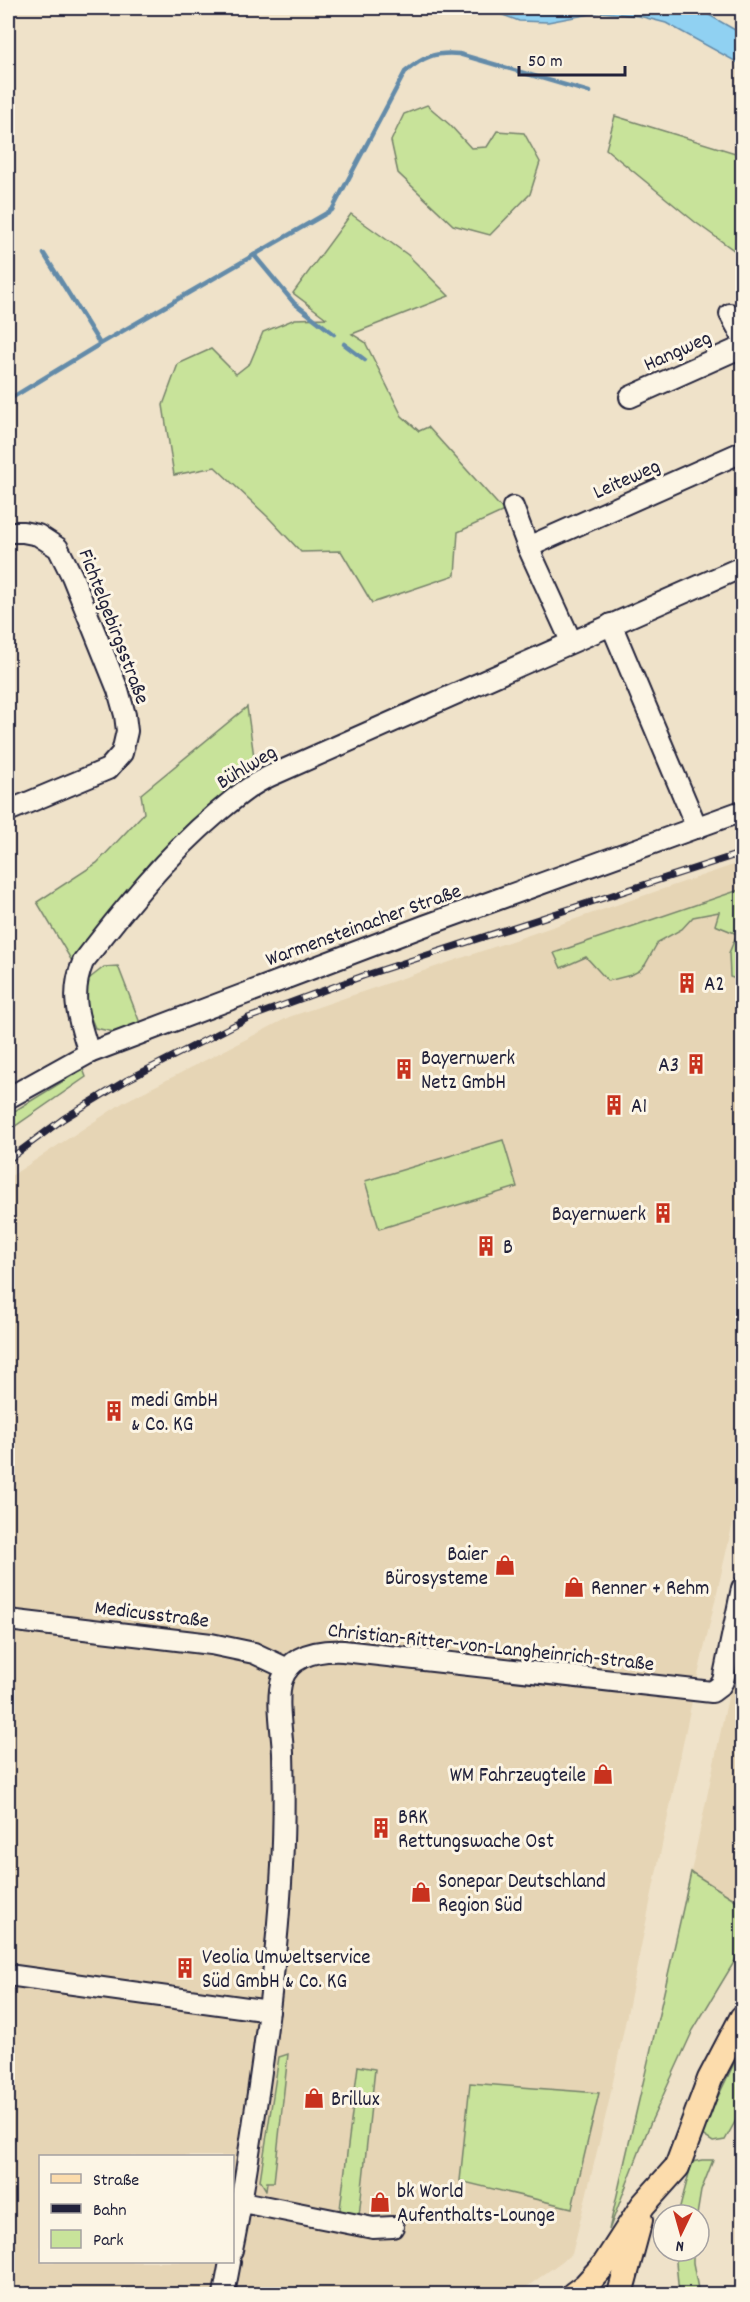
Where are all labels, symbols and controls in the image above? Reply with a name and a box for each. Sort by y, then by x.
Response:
scale bar [519,39,626,77]
text: 50 m [528,50,563,75]
street label: Hangweg [639,325,717,381]
street label: Leiteweg [589,453,666,509]
street label: Fichtelgebirgsstraße [69,545,156,709]
street label: Bühlweg [212,739,283,798]
street label: Warmensteinacher Straße [262,877,466,976]
building icon: A2 [675,971,699,995]
place label: A2 [704,971,725,1001]
place label: Bayernwerk Netz GmbH [421,1045,515,1099]
place label: A3 [658,1052,679,1082]
building icon: A3 [684,1052,708,1076]
building icon: Bayernwerk Netz GmbH [392,1057,416,1081]
building icon: A1 [602,1093,626,1117]
place label: A1 [631,1093,647,1123]
place label: Bayernwerk [552,1201,646,1231]
building icon: Bayernwerk [651,1201,675,1225]
building icon: B [474,1234,498,1258]
place label: B [503,1234,513,1264]
place label: medi GmbH & Co. KG [131,1387,218,1441]
building icon: medi GmbH & Co. KG [102,1399,126,1423]
place label: Baier Bürosysteme [385,1541,488,1595]
shop icon: Baier Bürosysteme [493,1553,517,1577]
shop icon: Renner + Rehm [562,1575,586,1599]
place label: Renner + Rehm [591,1575,709,1605]
street label: Medicusstraße [93,1594,211,1638]
street label: Christian-Ritter-von-Langheinrich-Straße [326,1617,655,1681]
place label: WM Fahrzeugteile [450,1762,586,1792]
shop icon: WM Fahrzeugteile [591,1762,615,1786]
place label: BRK Rettungswache Ost [398,1804,554,1858]
building icon: BRK Rettungswache Ost [369,1816,393,1840]
place label: Sonepar Deutschland Region Süd [438,1868,606,1922]
shop icon: Sonepar Deutschland Region Süd [409,1880,433,1904]
place label: Veolia Umweltservice Süd GmbH & Co. KG [202,1944,370,1998]
building icon: Veolia Umweltservice Süd GmbH & Co. KG [173,1956,197,1980]
shop icon: Brillux [302,2086,326,2110]
place label: Brillux [331,2086,380,2116]
legend [39,2155,234,2263]
text: Straße [93,2169,139,2194]
place label: bk World Aufenthalts-Lounge [397,2178,555,2232]
shop icon: bk World Aufenthalts-Lounge [368,2190,392,2214]
text: Bahn [93,2199,127,2224]
north arrow [651,2203,711,2263]
text: Park [93,2229,124,2254]
text: N [675,2234,685,2257]

